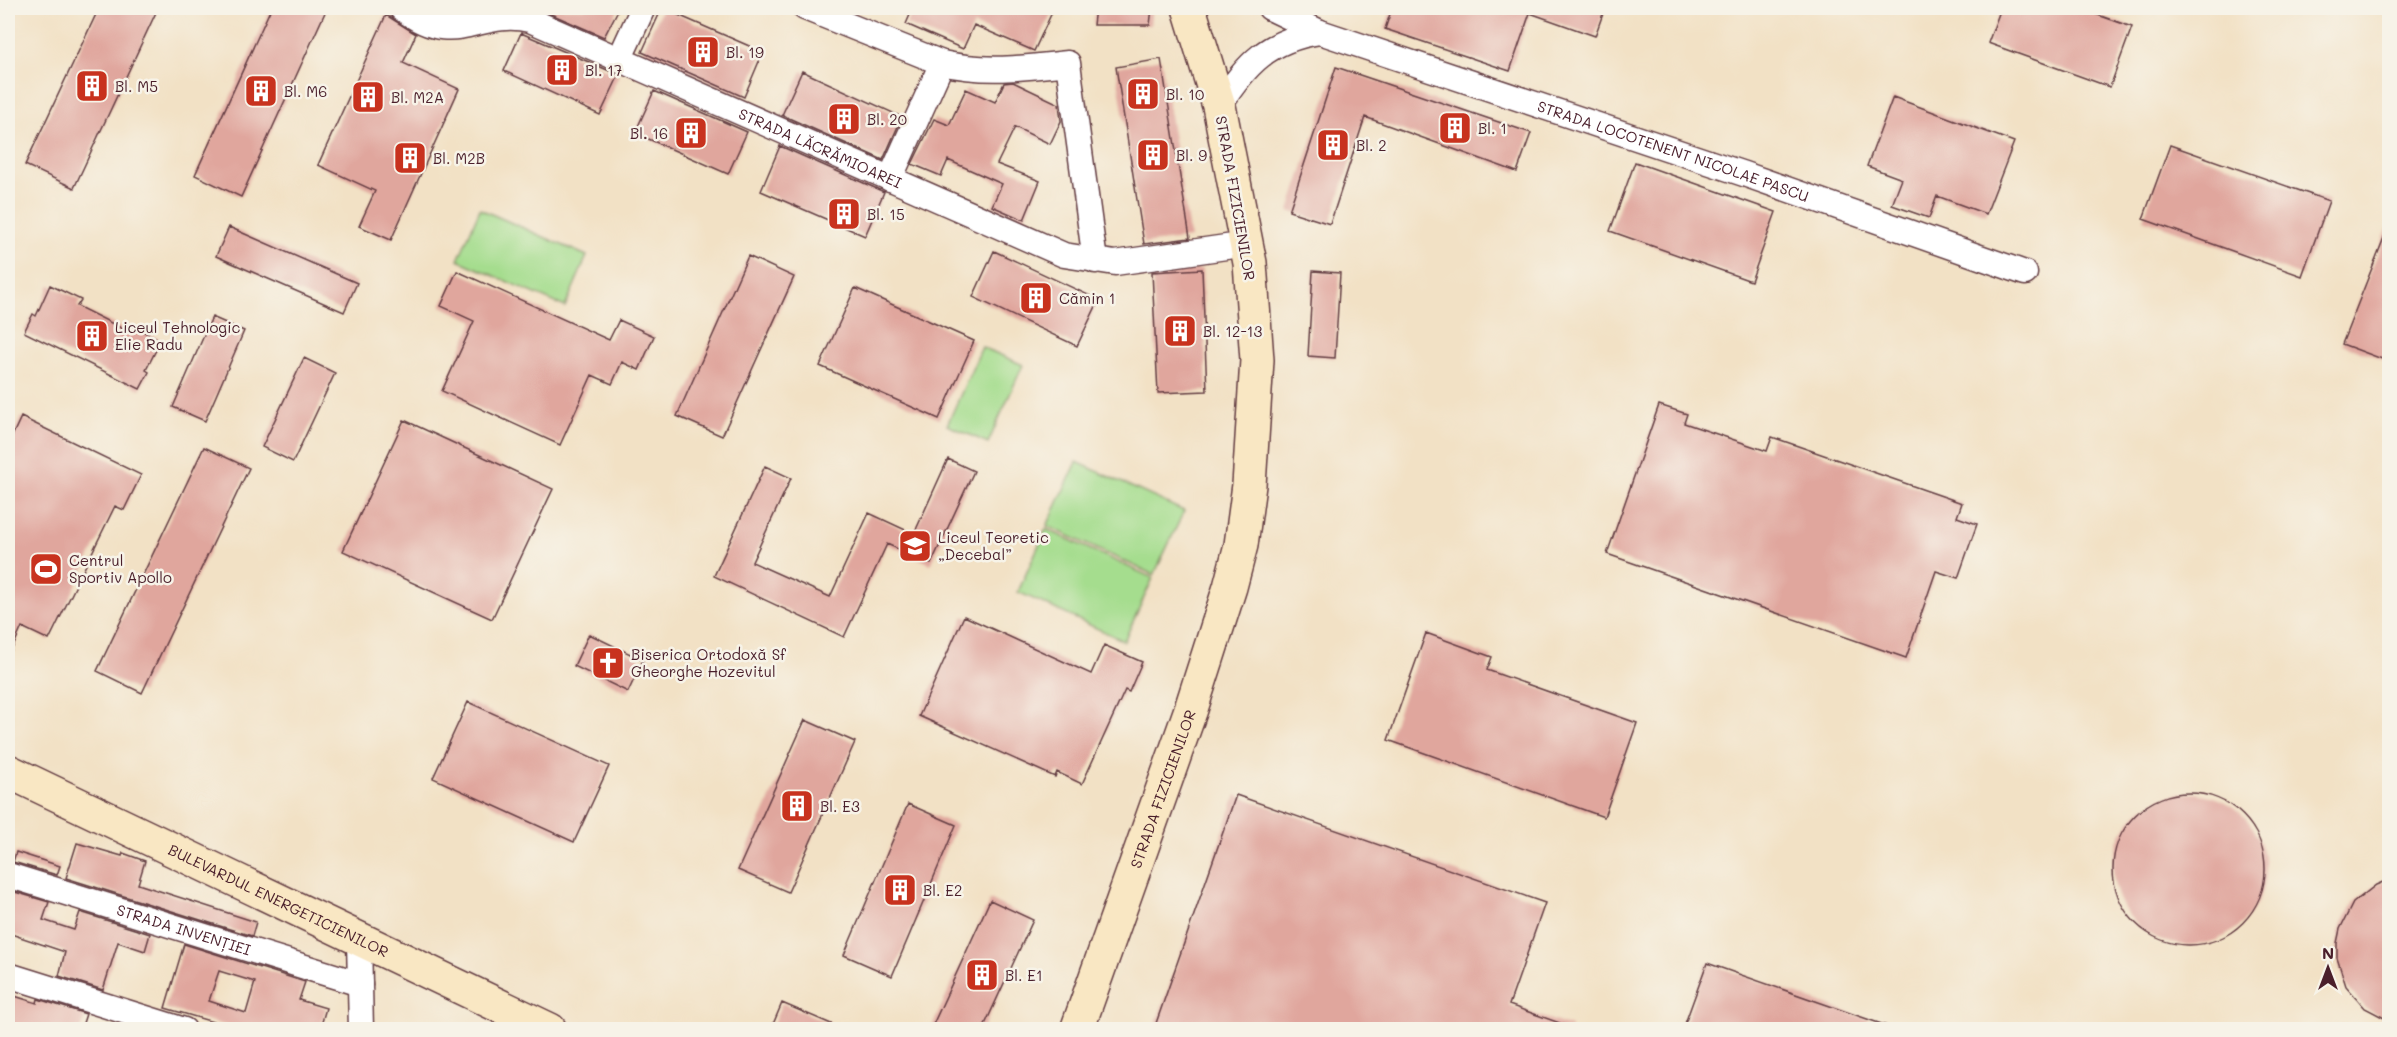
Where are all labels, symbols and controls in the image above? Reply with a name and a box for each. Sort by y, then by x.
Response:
building icon: Bl. 19 [685,34,721,70]
place label: Bl. 19 [726,42,764,62]
building icon: Bl. 17 [544,52,580,88]
place label: Bl. 17 [585,60,622,80]
building icon: Bl. M5 [74,68,110,104]
building icon: Bl. M6 [243,73,279,109]
place label: Bl. M5 [115,76,158,96]
building icon: Bl. 10 [1125,76,1161,112]
building icon: Bl. M2A [350,79,386,115]
place label: Bl. M6 [284,81,327,101]
place label: Bl. 10 [1166,84,1204,104]
place label: Bl. M2A [391,87,444,107]
street label: STRADA LOCOTENENT NICOLAE PASCU [1535,96,1811,206]
building icon: Bl. 20 [826,101,862,137]
street label: STRADA LĂCRĂMIOAREI [736,103,905,193]
place label: Bl. 20 [867,109,907,129]
building icon: Bl. 1 [1437,110,1473,146]
street label: STRADA FIZICIENILOR [1212,114,1260,282]
building icon: Bl. 16 [673,115,709,151]
place label: Bl. 1 [1478,118,1507,138]
place label: Bl. 16 [630,123,668,143]
building icon: Bl. 2 [1315,127,1351,163]
place label: Bl. 2 [1356,135,1387,155]
building icon: Bl. 9 [1135,137,1171,173]
building icon: Bl. M2B [392,140,428,176]
place label: Bl. 9 [1176,145,1207,165]
place label: Bl. M2B [433,148,485,168]
building icon: Bl. 15 [826,196,862,232]
place label: Bl. 15 [867,204,905,224]
building icon: Cămin 1 [1018,280,1054,316]
place label: Cămin 1 [1059,288,1115,308]
building icon: Bl. 12-13 [1162,313,1198,349]
place label: Liceul Tehnologic Elie Radu [115,317,241,354]
building icon: Liceul Tehnologic Elie Radu [74,318,110,354]
place label: Bl. 12-13 [1203,321,1262,341]
place label: Liceul Teoretic „Decebal” [938,527,1049,564]
school or university icon: Liceul Teoretic „Decebal” [897,528,933,564]
place label: Centrul Sportiv Apollo [69,550,172,587]
sports icon: Centrul Sportiv Apollo [28,551,64,587]
place label: Biserica Ortodoxă Sf Gheorghe Hozevitul [631,644,787,681]
church icon: Biserica Ortodoxă Sf Gheorghe Hozevitul [590,645,626,681]
street label: STRADA FIZICIENILOR [1125,707,1200,871]
building icon: Bl. E3 [779,788,815,824]
place label: Bl. E3 [820,796,860,816]
street label: BULEVARDUL ENERGETICIENILOR [165,839,392,962]
building icon: Bl. E2 [882,872,918,908]
place label: Bl. E2 [923,880,962,900]
street label: STRADA INVENȚIEI [114,899,254,960]
north arrow [2298,938,2358,998]
text: N [2322,942,2334,963]
building icon: Bl. E1 [964,957,1000,993]
place label: Bl. E1 [1005,965,1043,985]

